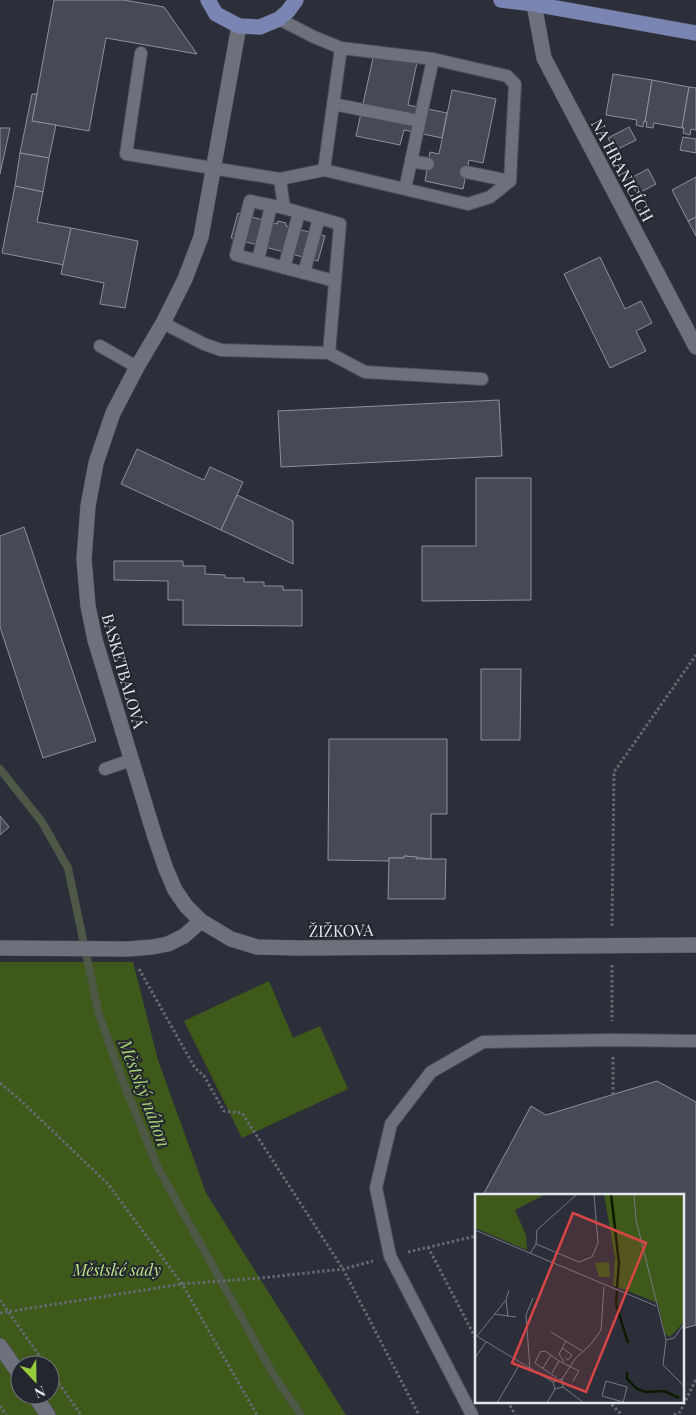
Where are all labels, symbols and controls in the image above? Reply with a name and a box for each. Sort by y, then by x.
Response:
street label: NA HRANICÍCH [587,115,659,225]
street label: BASKETBALOVÁ [98,611,151,732]
street label: ŽIŽKOVA [308,919,375,941]
water label: Městský náhon [113,1035,177,1150]
inset map [475,1194,684,1402]
park label: Městské sady [72,1259,161,1280]
north arrow [10,1355,60,1405]
text: N [32,1382,48,1403]

